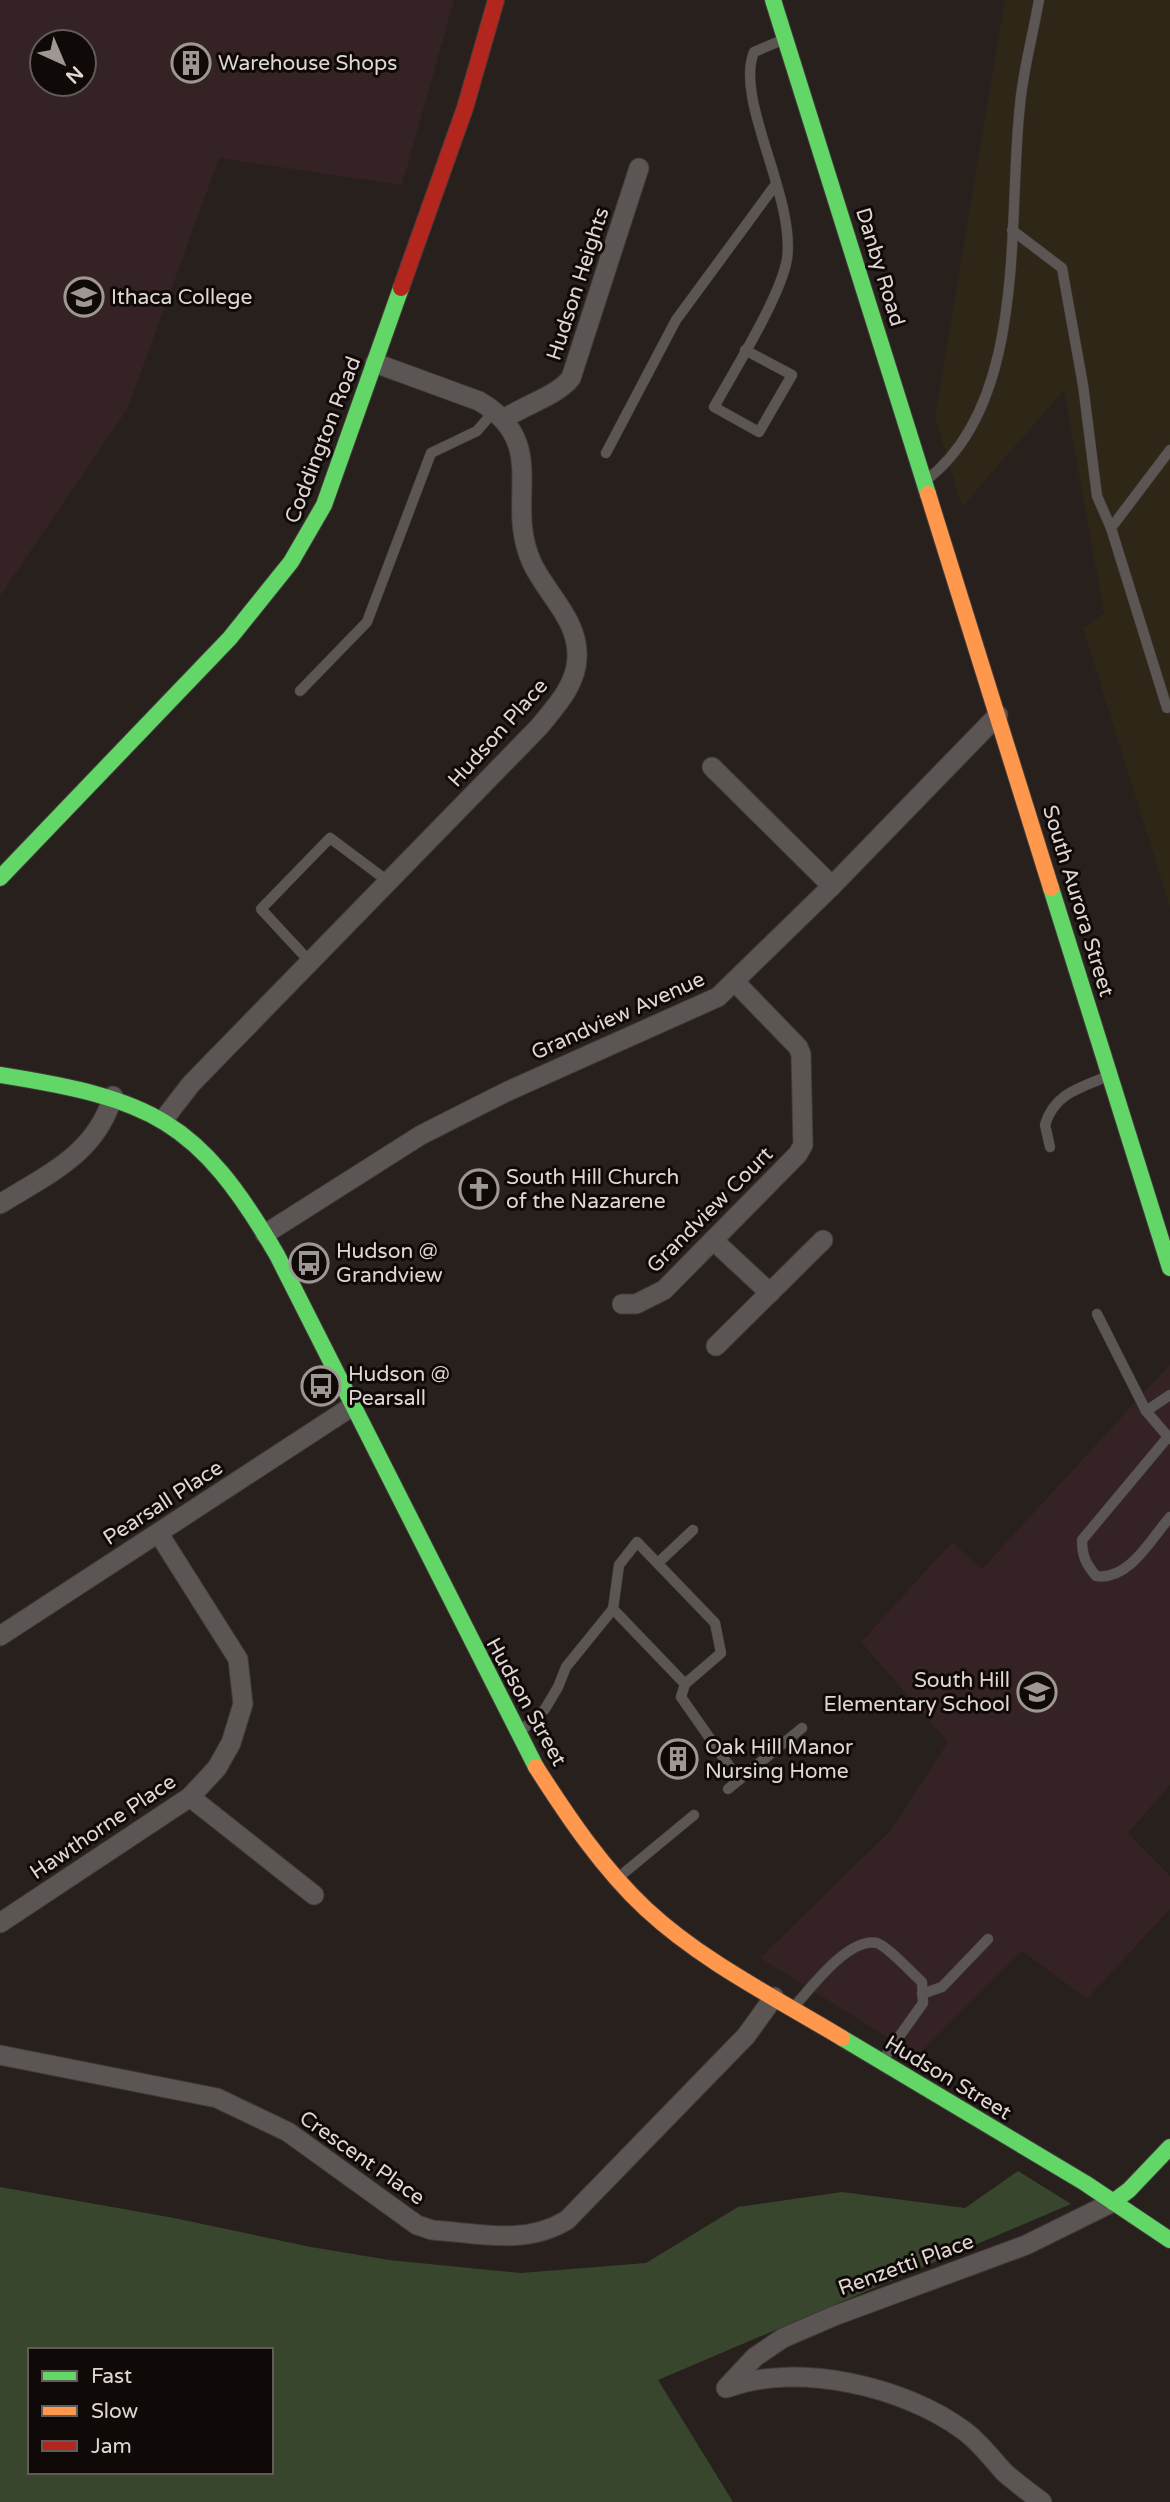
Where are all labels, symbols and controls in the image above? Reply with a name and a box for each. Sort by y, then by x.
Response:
north arrow [28,28,98,98]
building icon: Warehouse Shops [170,42,212,84]
place label: Warehouse Shops [218,51,397,76]
text: N [61,61,87,88]
street label: Hudson Heights [541,204,615,364]
street label: Danby Road [850,205,910,329]
school or university icon: Ithaca College [63,276,105,318]
place label: Ithaca College [111,285,252,310]
street label: Coddington Road [280,353,366,527]
street label: Hudson Place [443,674,553,792]
street label: South Aurora Street [1037,802,1119,1000]
street label: Grandview Avenue [527,966,709,1065]
street label: Grandview Court [642,1142,778,1278]
place label: South Hill Church of the Nazarene [506,1165,679,1214]
church icon: South Hill Church of the Nazarene [458,1168,500,1210]
place label: Hudson @ Grandview [336,1239,443,1288]
bus stop icon: Hudson @ Grandview [288,1242,330,1284]
place label: Hudson @ Pearsall [348,1362,450,1411]
bus stop icon: Hudson @ Pearsall [300,1365,342,1407]
street label: Pearsall Place [99,1455,227,1551]
street label: Hudson Street [480,1634,572,1770]
place label: South Hill Elementary School [823,1668,1010,1717]
school or university icon: South Hill Elementary School [1016,1671,1058,1713]
place label: Oak Hill Manor Nursing Home [705,1735,853,1784]
building icon: Oak Hill Manor Nursing Home [657,1738,699,1780]
street label: Hawthorne Place [25,1769,181,1885]
street label: Hudson Street [880,2031,1016,2125]
street label: Crescent Place [295,2106,430,2211]
street label: Renzetti Place [835,2229,977,2301]
legend [28,2348,273,2474]
text: Fast [91,2364,132,2389]
text: Slow [91,2399,139,2424]
text: Jam [91,2434,132,2459]

